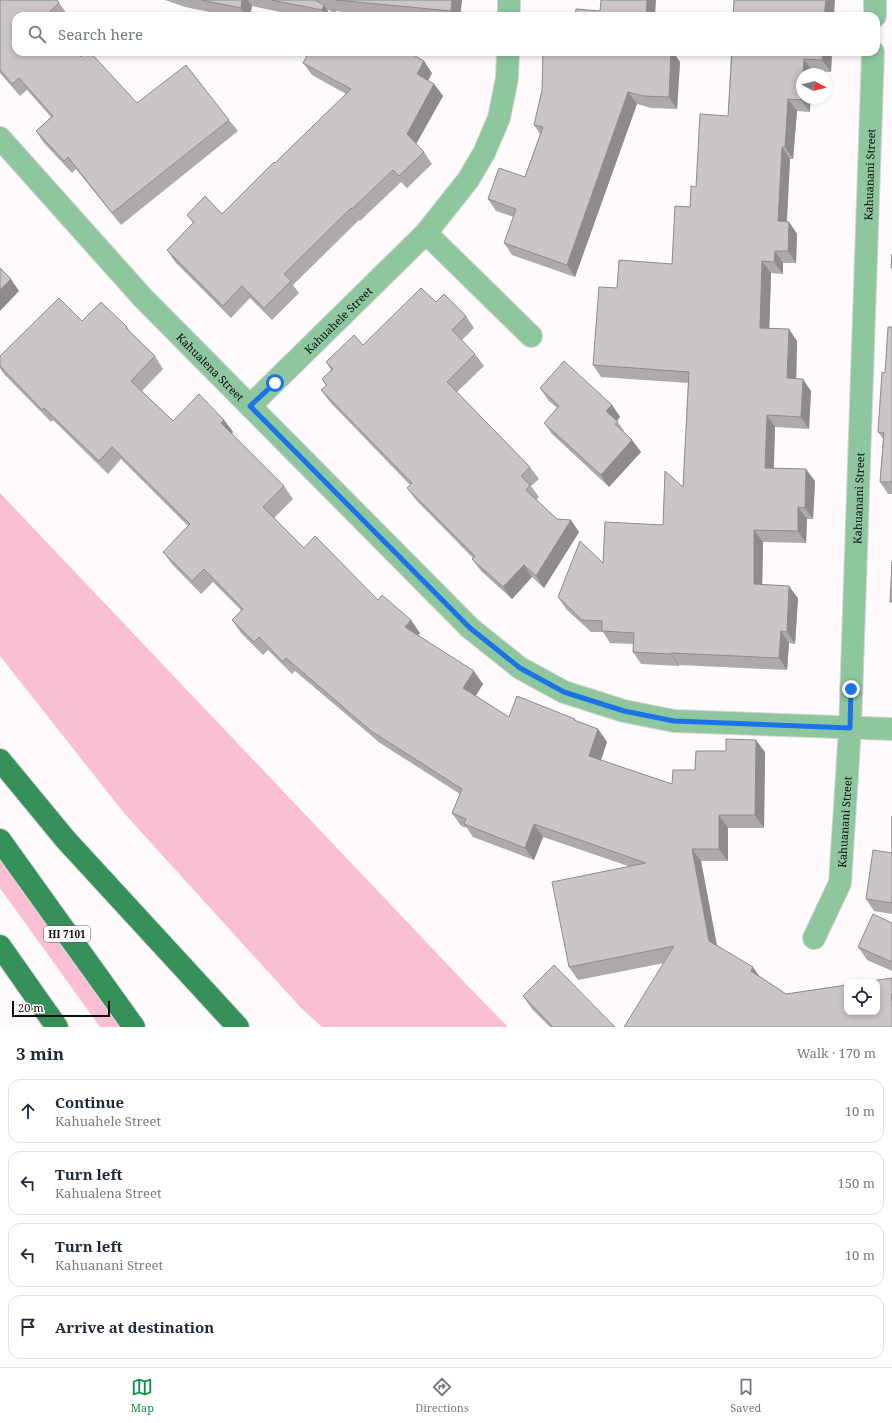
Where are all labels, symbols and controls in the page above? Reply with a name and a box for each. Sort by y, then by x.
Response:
search box [12,12,880,56]
icon: search [26,23,48,45]
text: Search here [58,24,143,44]
north arrow [796,68,832,104]
street label: Kahuanani Street [860,128,878,221]
street label: Kahuahele Street [300,283,375,357]
street label: Kahualena Street [174,329,248,404]
route start [266,374,284,392]
street label: Kahuanani Street [849,452,867,544]
route end [842,680,860,698]
street label: Kahuanani Street [834,776,854,868]
road number: HI 7101 [44,926,90,942]
map controls [844,979,880,1015]
button: locate [844,979,880,1015]
scale bar [12,999,110,1018]
text: 20 m [18,1000,44,1015]
text: 3 min [16,1042,64,1065]
text: Walk · 170 m [797,1044,876,1062]
text: Continue [55,1092,124,1112]
icon: ahead [17,1100,39,1122]
text: 10 m [845,1102,875,1120]
text: Kahuahele Street [55,1112,161,1130]
text: Turn left [55,1164,123,1184]
icon: left [17,1172,39,1194]
text: 150 m [838,1174,875,1192]
text: Kahualena Street [55,1184,162,1202]
text: Turn left [55,1236,123,1256]
icon: left [17,1244,39,1266]
text: 10 m [845,1246,875,1264]
text: Kahuanani Street [55,1256,163,1274]
icon: arrive [17,1316,39,1338]
text: Arrive at destination [55,1317,214,1337]
tab: Map [131,1376,154,1415]
tab: Directions [415,1376,469,1415]
tab: Saved [730,1376,761,1415]

